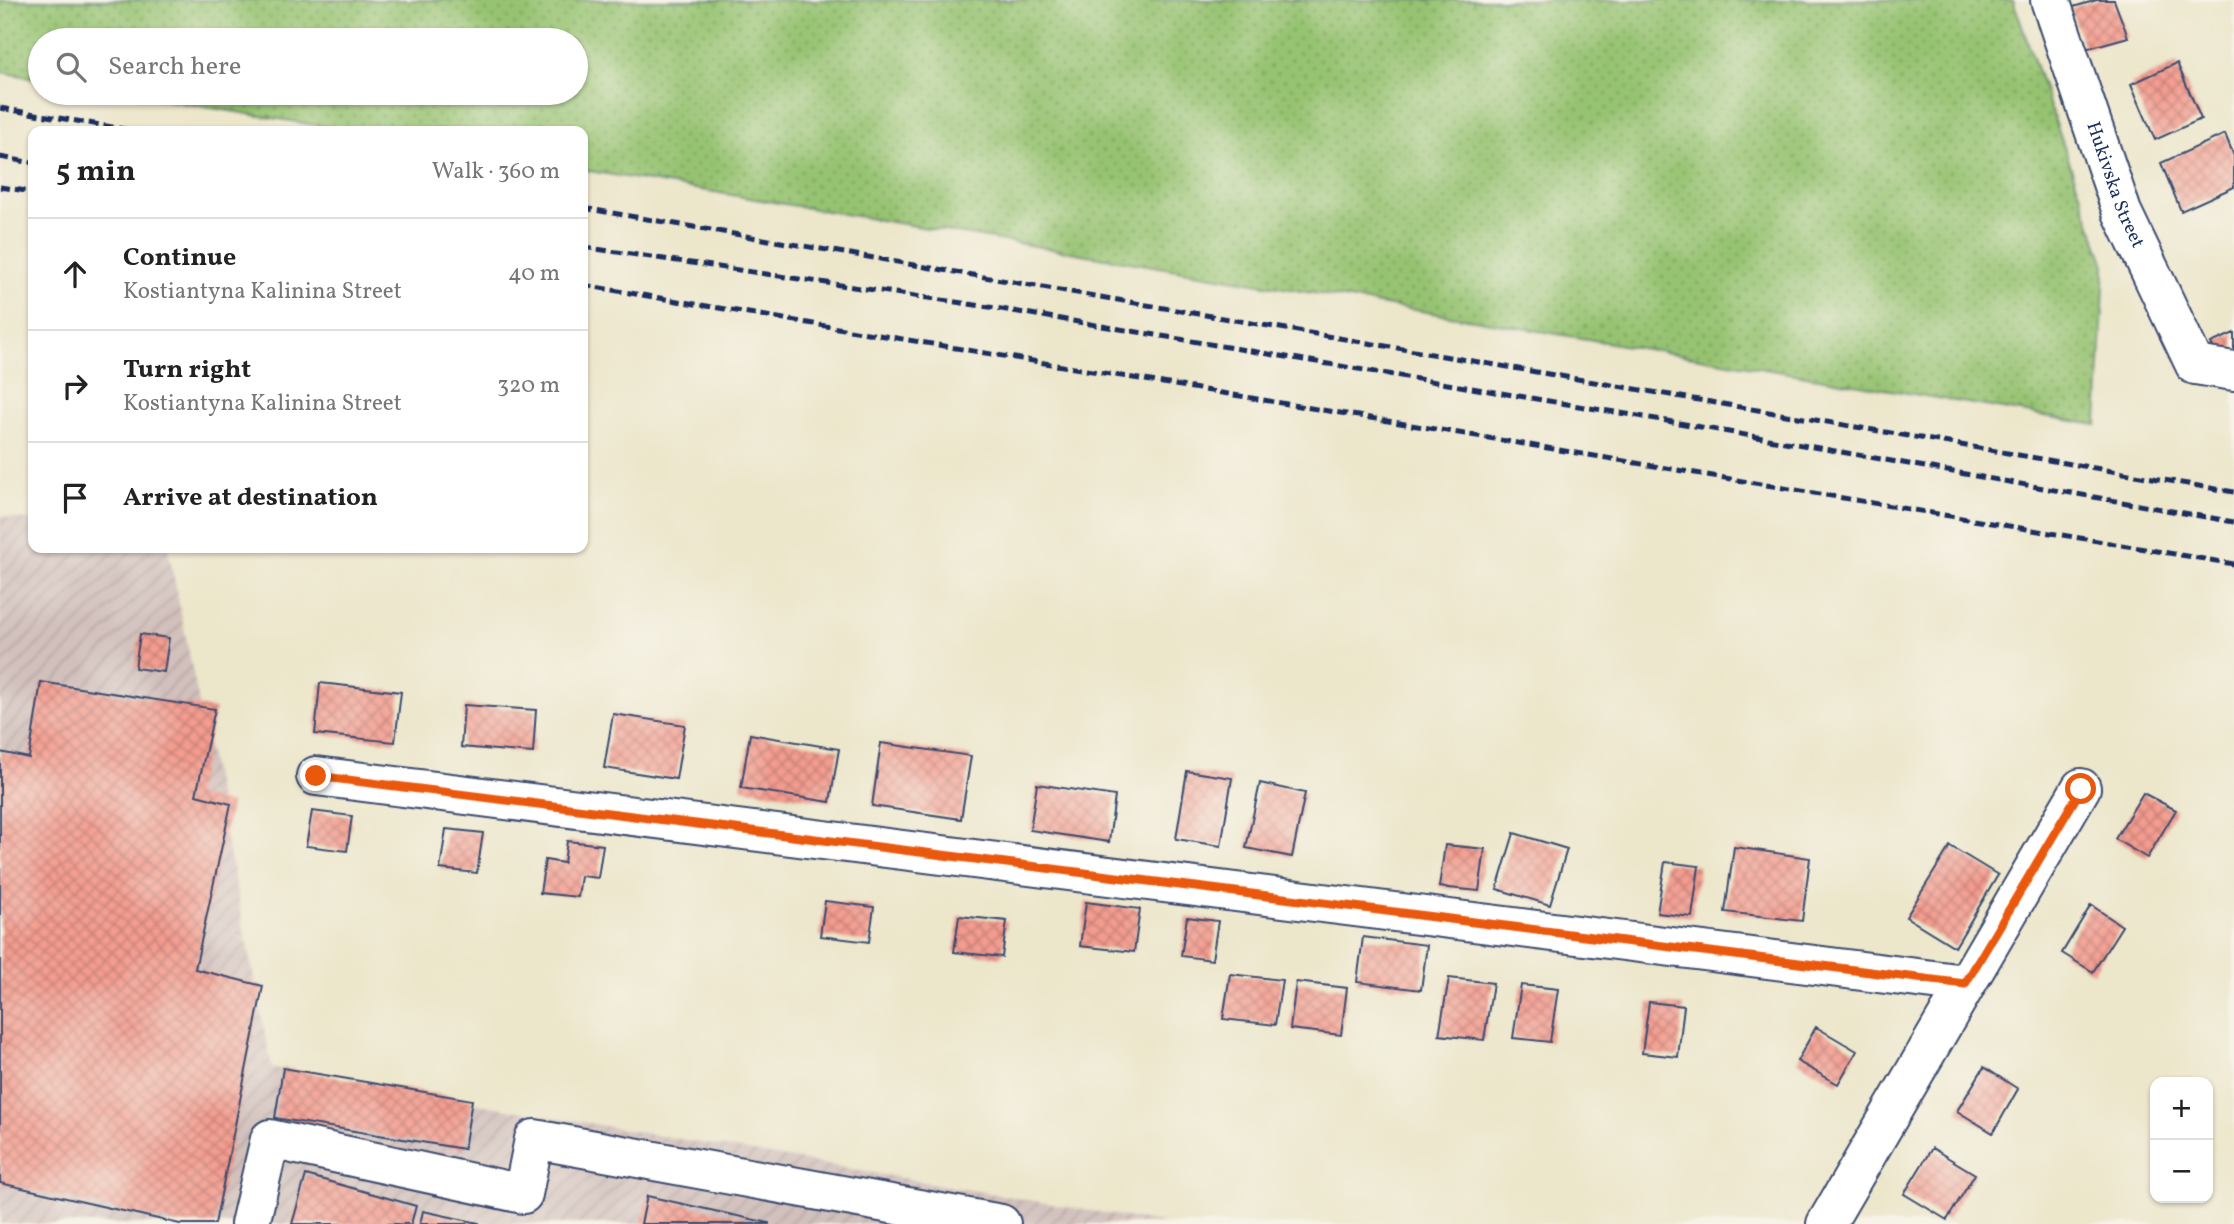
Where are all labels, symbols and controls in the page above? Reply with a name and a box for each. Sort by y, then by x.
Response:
search box [28,28,588,105]
icon: search [52,48,90,86]
text: Search here [108,49,241,85]
street label: Hukivska Street [2079,119,2150,253]
text: 5 min [56,151,136,193]
text: Walk · 360 m [432,156,560,188]
text: Continue [123,240,236,276]
icon: ahead [56,255,94,293]
text: 40 m [508,258,560,290]
text: Kostiantyna Kalinina Street [123,276,402,308]
text: Turn right [123,352,251,388]
icon: right [56,367,94,405]
text: 320 m [497,370,560,402]
text: Kostiantyna Kalinina Street [123,388,402,420]
icon: arrive [56,479,94,517]
text: Arrive at destination [123,480,378,516]
route end [300,760,331,791]
route start [2065,773,2096,804]
map controls [2150,1077,2213,1203]
button: + [2150,1077,2213,1140]
button: − [2150,1140,2213,1203]

